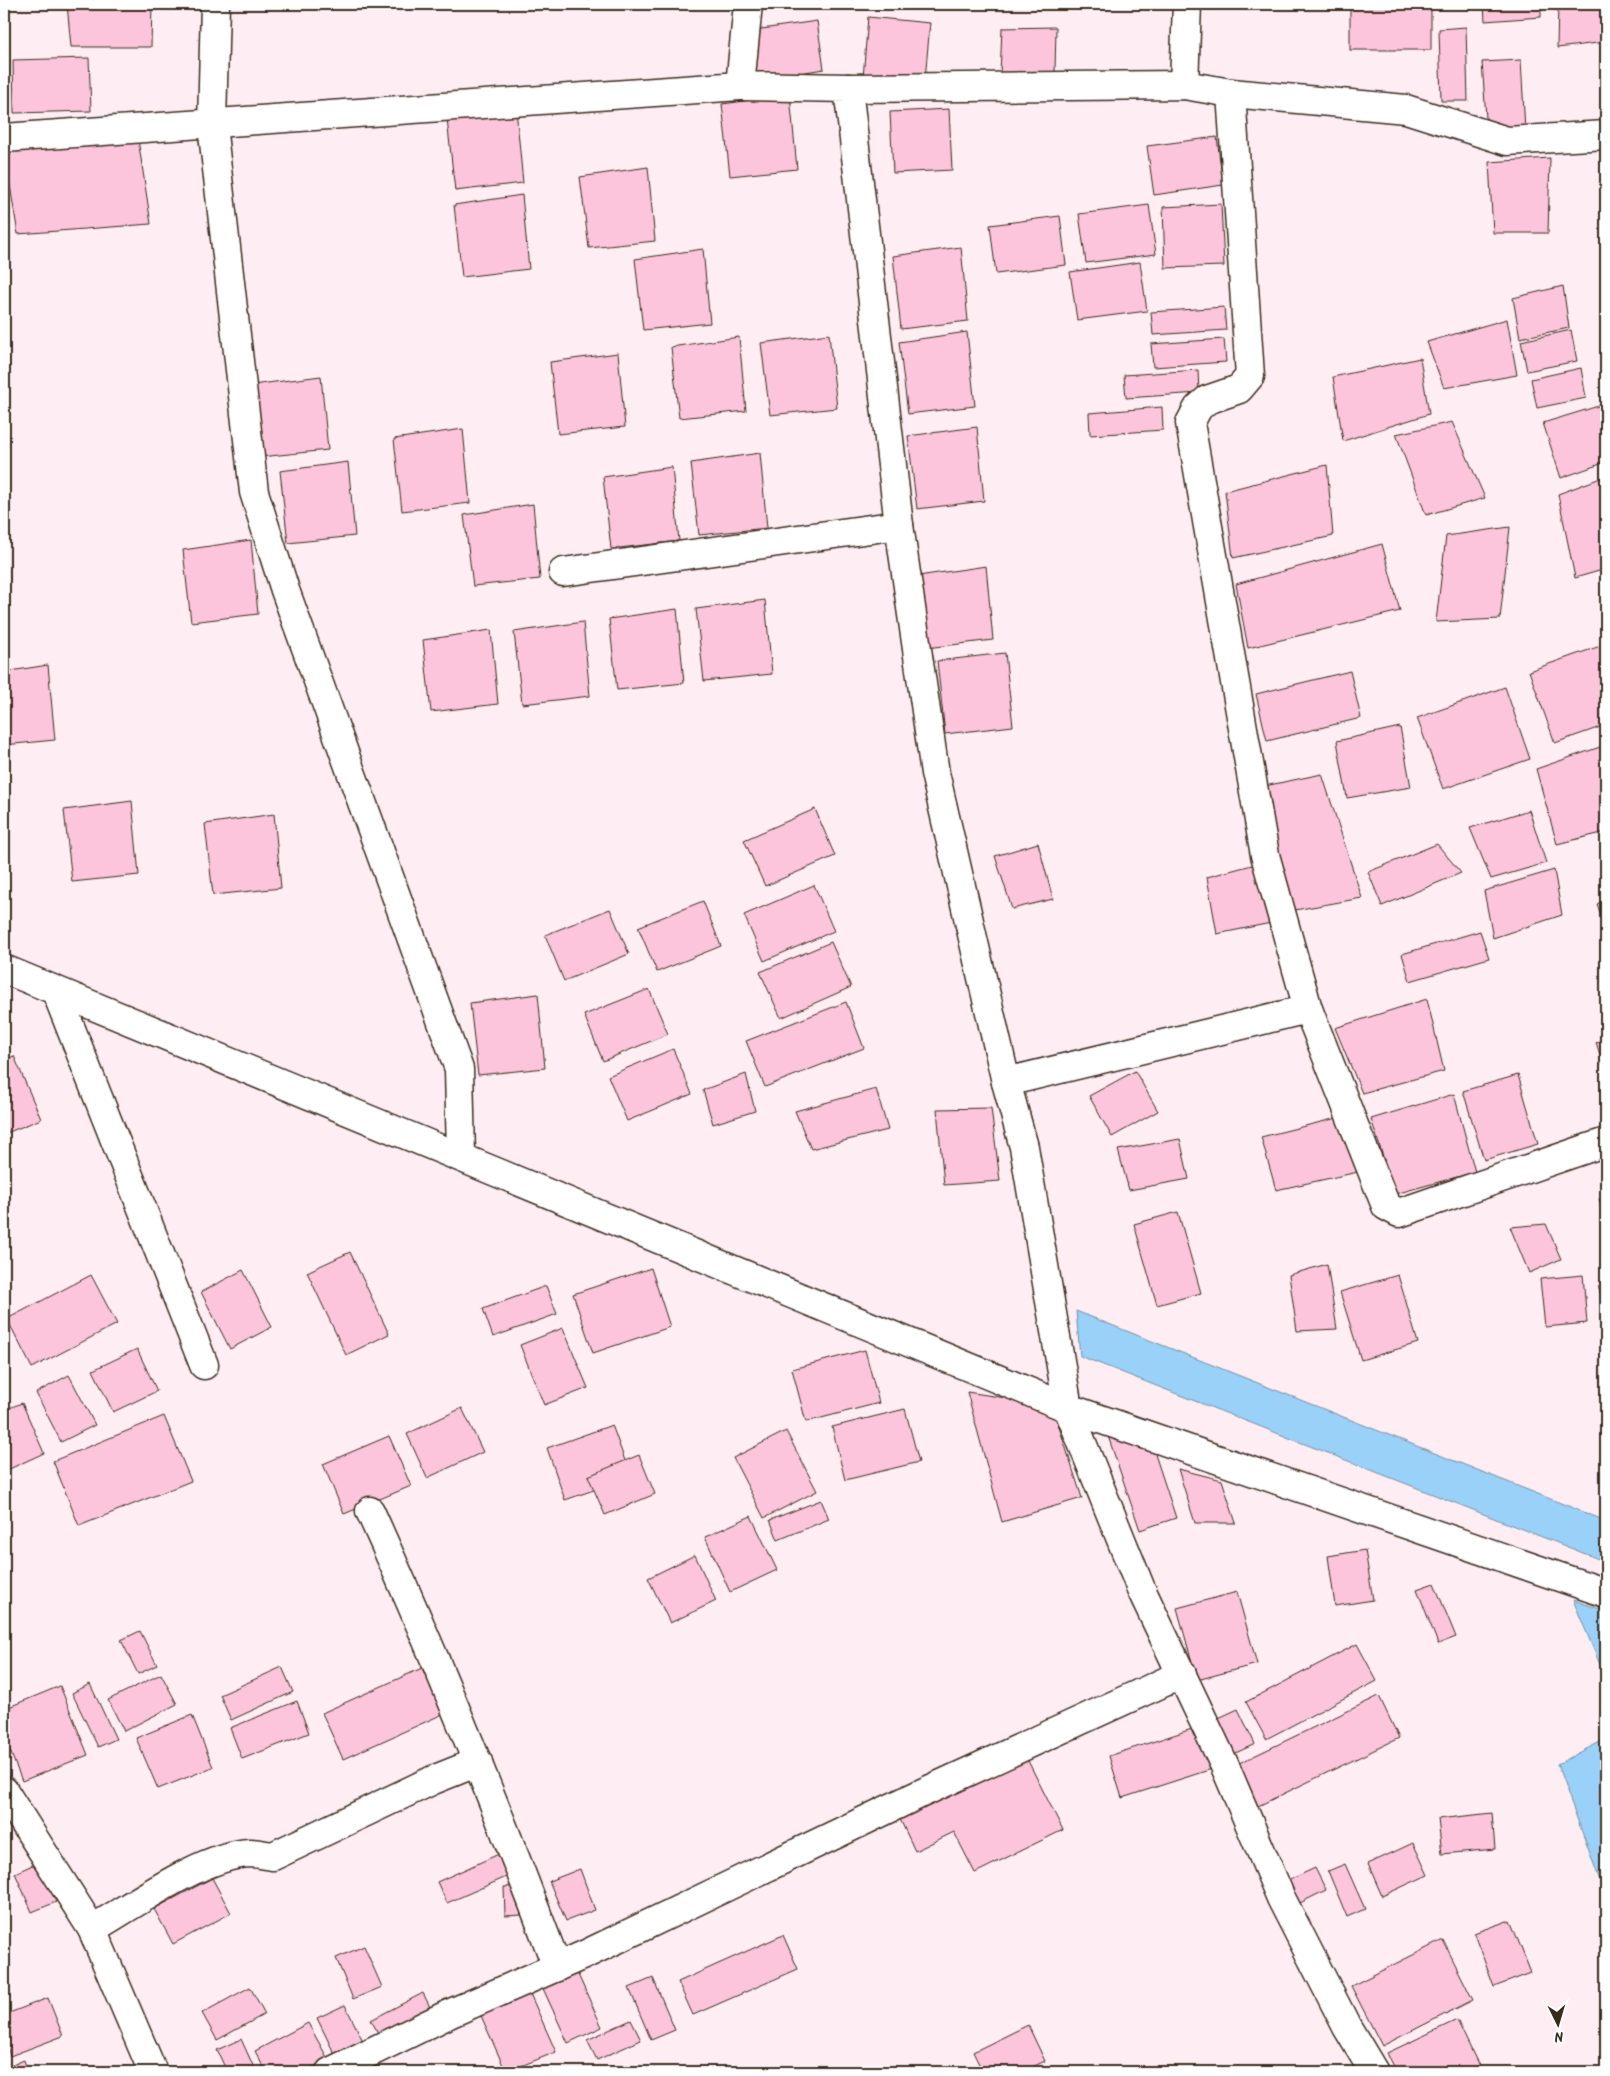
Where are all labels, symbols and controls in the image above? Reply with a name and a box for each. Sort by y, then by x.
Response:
north arrow [1532,1998,1582,2048]
text: N [1554,2025,1564,2047]

